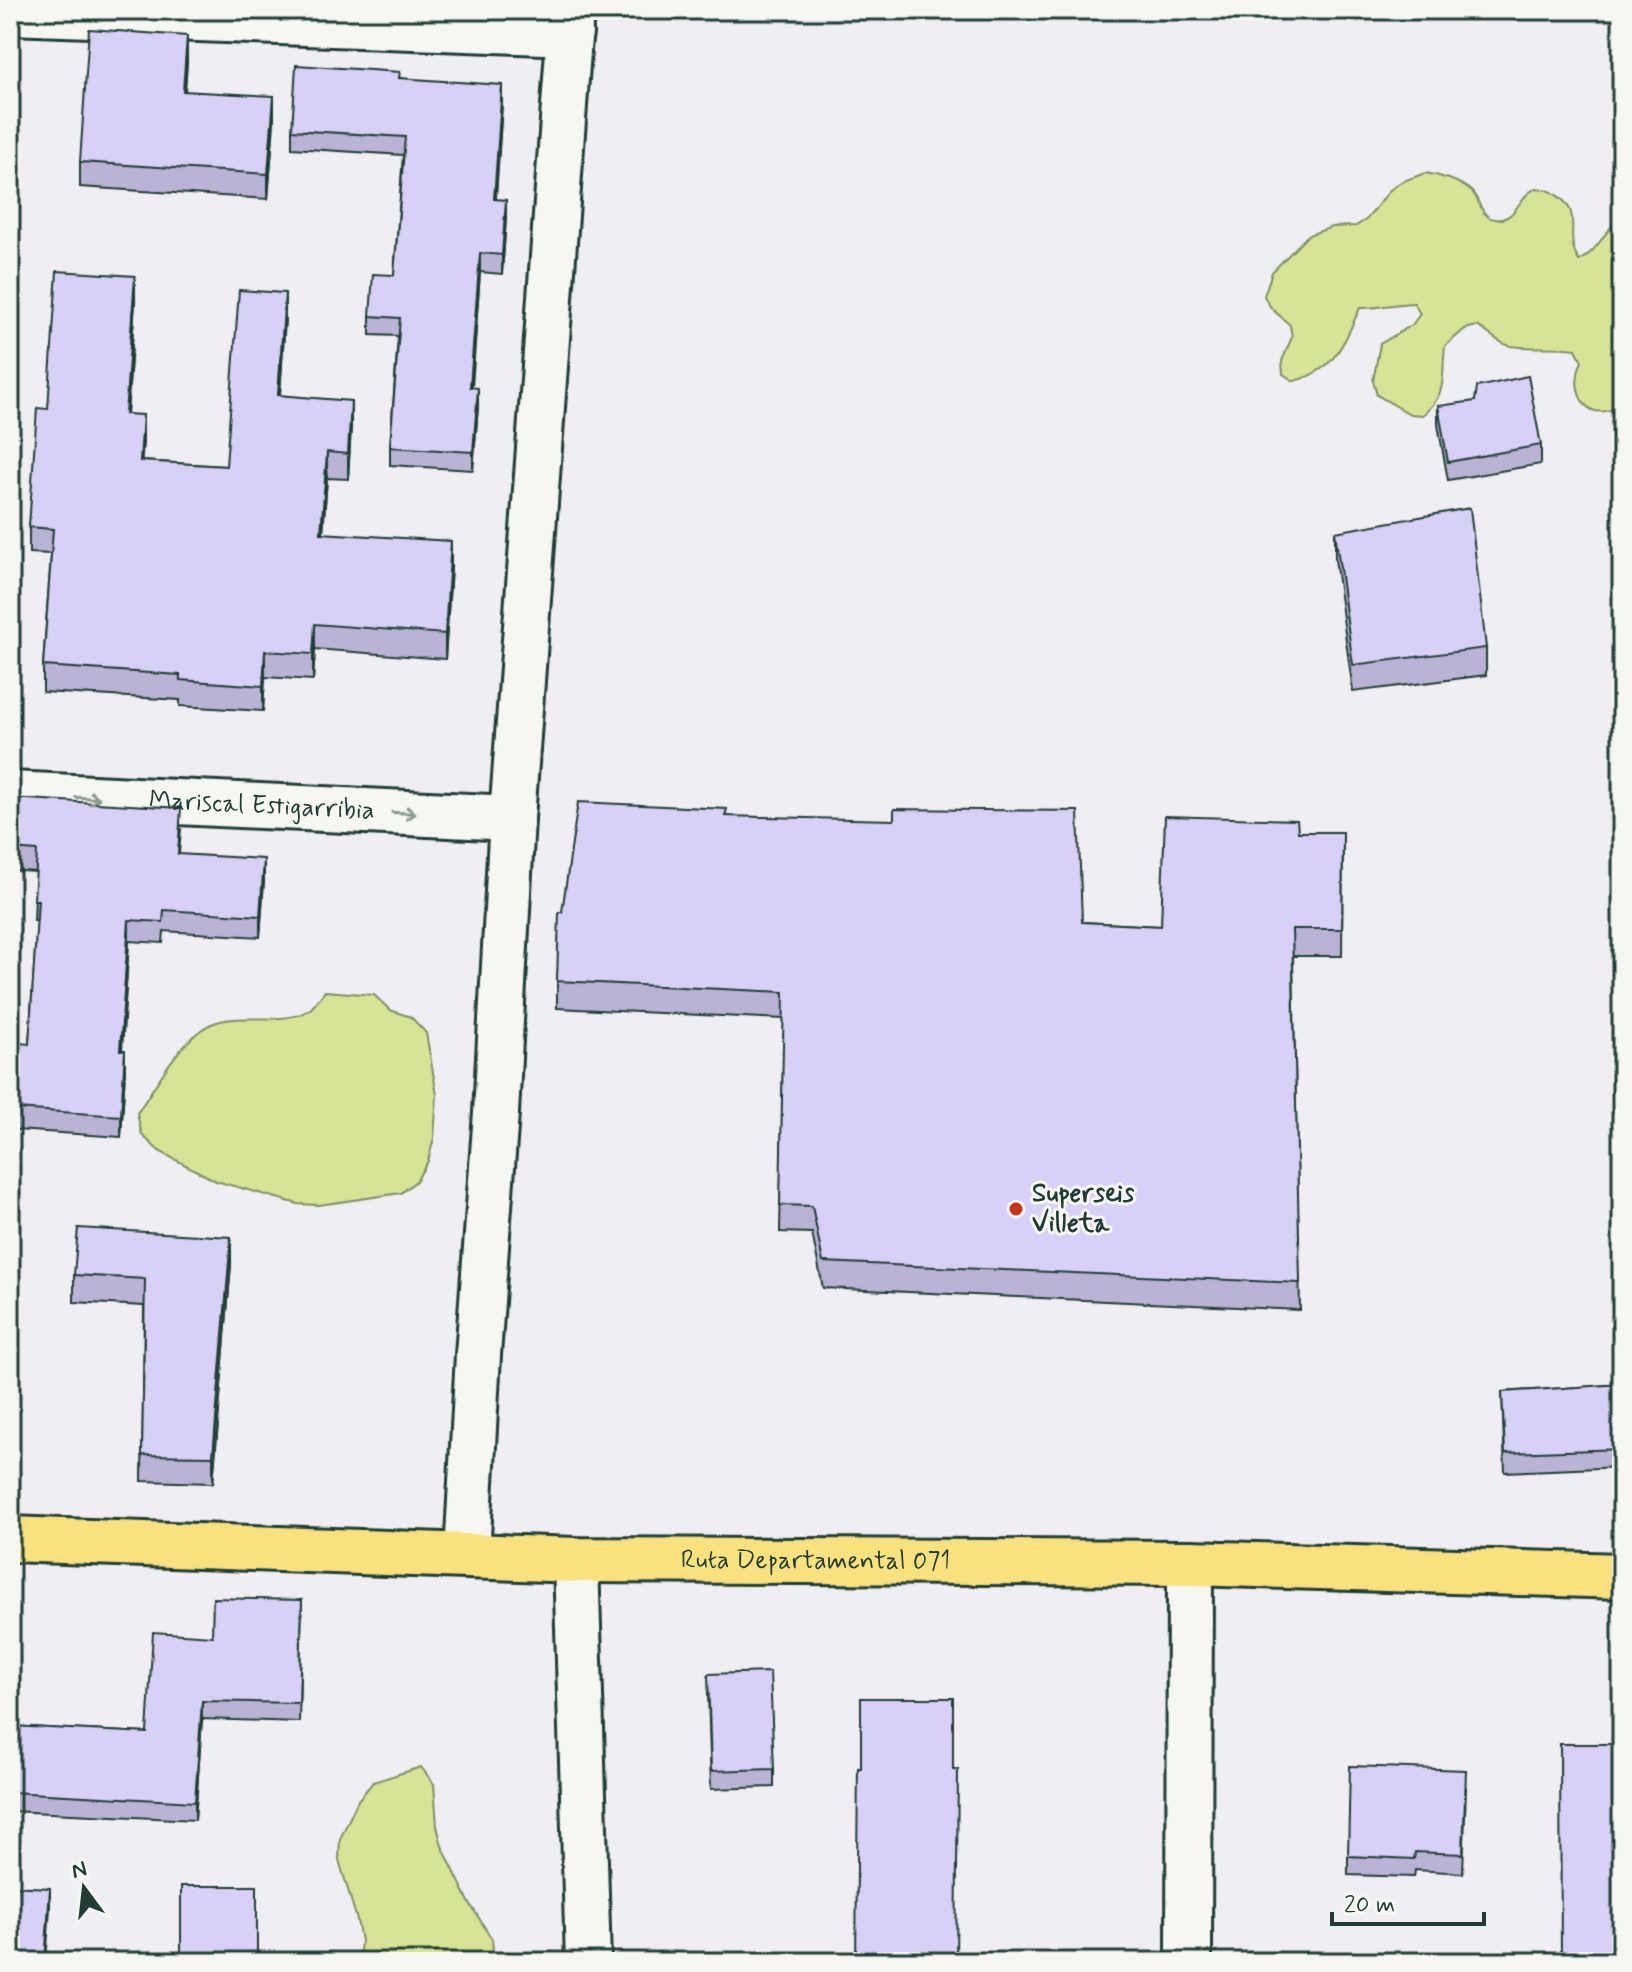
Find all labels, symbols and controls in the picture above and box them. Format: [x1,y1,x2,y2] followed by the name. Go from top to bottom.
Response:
[148,784,375,828] street label: Mariscal Estigarribia
[74,791,101,806] one-way arrow
[390,806,417,821] one-way arrow
[1032,1177,1135,1241] place label: Superseis Villeta
[1007,1200,1025,1218] marker: Superseis Villeta
[681,1544,951,1579] street label: Ruta Departamental 071
[44,1848,124,1928] north arrow
[69,1855,90,1886] text: N
[1332,1876,1484,1926] scale bar
[1344,1890,1395,1921] text: 20 m

